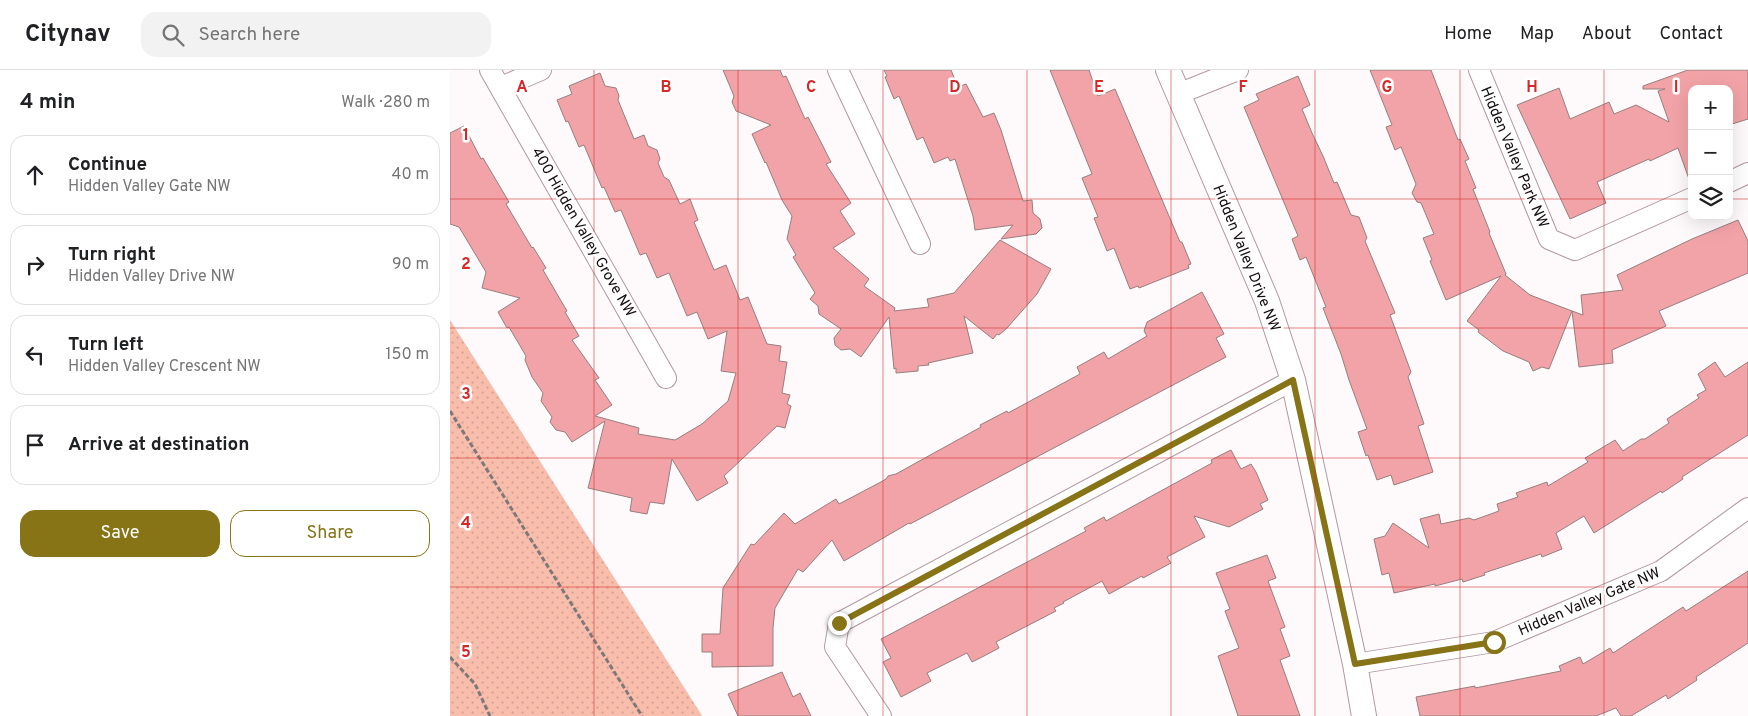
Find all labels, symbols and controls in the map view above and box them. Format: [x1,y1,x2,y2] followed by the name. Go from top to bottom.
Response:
[141,12,491,57] search box
[25,20,111,50] text: Citynav
[159,21,187,49] icon: search
[199,23,300,47] text: Search here
[1444,23,1492,46] text: Home
[1520,23,1554,46] text: Map
[1582,23,1631,46] text: About
[1659,23,1723,46] text: Contact
[516,78,528,98] text: A
[660,78,672,98] text: B
[806,78,816,98] text: C
[949,78,961,98] text: D
[1094,78,1104,98] text: E
[1238,78,1248,98] text: F
[1382,78,1392,98] text: G
[1674,78,1678,98] text: I
[1477,83,1553,231] street label: Hidden Valley Park NW
[1688,85,1733,220] map controls
[1688,85,1733,130] button: +
[20,89,76,116] text: 4 min
[341,93,430,113] text: Walk · 280 m
[463,126,469,146] text: 1
[1688,130,1733,175] button: −
[526,145,639,321] street label: 400 Hidden Valley Grove NW
[68,153,147,177] text: Continue
[21,161,49,189] icon: ahead
[391,165,429,185] text: 40 m
[1688,175,1733,220] button: layers
[68,177,231,197] text: Hidden Valley Gate NW
[1207,182,1284,335] street label: Hidden Valley Drive NW
[68,243,156,267] text: Turn right
[21,251,49,279] icon: right
[392,255,429,275] text: 90 m
[461,255,471,275] text: 2
[68,267,235,287] text: Hidden Valley Drive NW
[68,333,144,357] text: Turn left
[21,341,49,369] icon: left
[386,345,429,365] text: 150 m
[68,357,261,377] text: Hidden Valley Crescent NW
[461,385,471,405] text: 3
[21,431,49,459] icon: arrive
[68,433,249,457] text: Arrive at destination
[20,510,220,557] button: Save
[230,510,430,557] button: Share
[461,514,471,534] text: 4
[1516,564,1664,641] street label: Hidden Valley Gate NW
[828,612,851,635] route end
[1483,631,1506,654] route start
[461,643,471,663] text: 5

